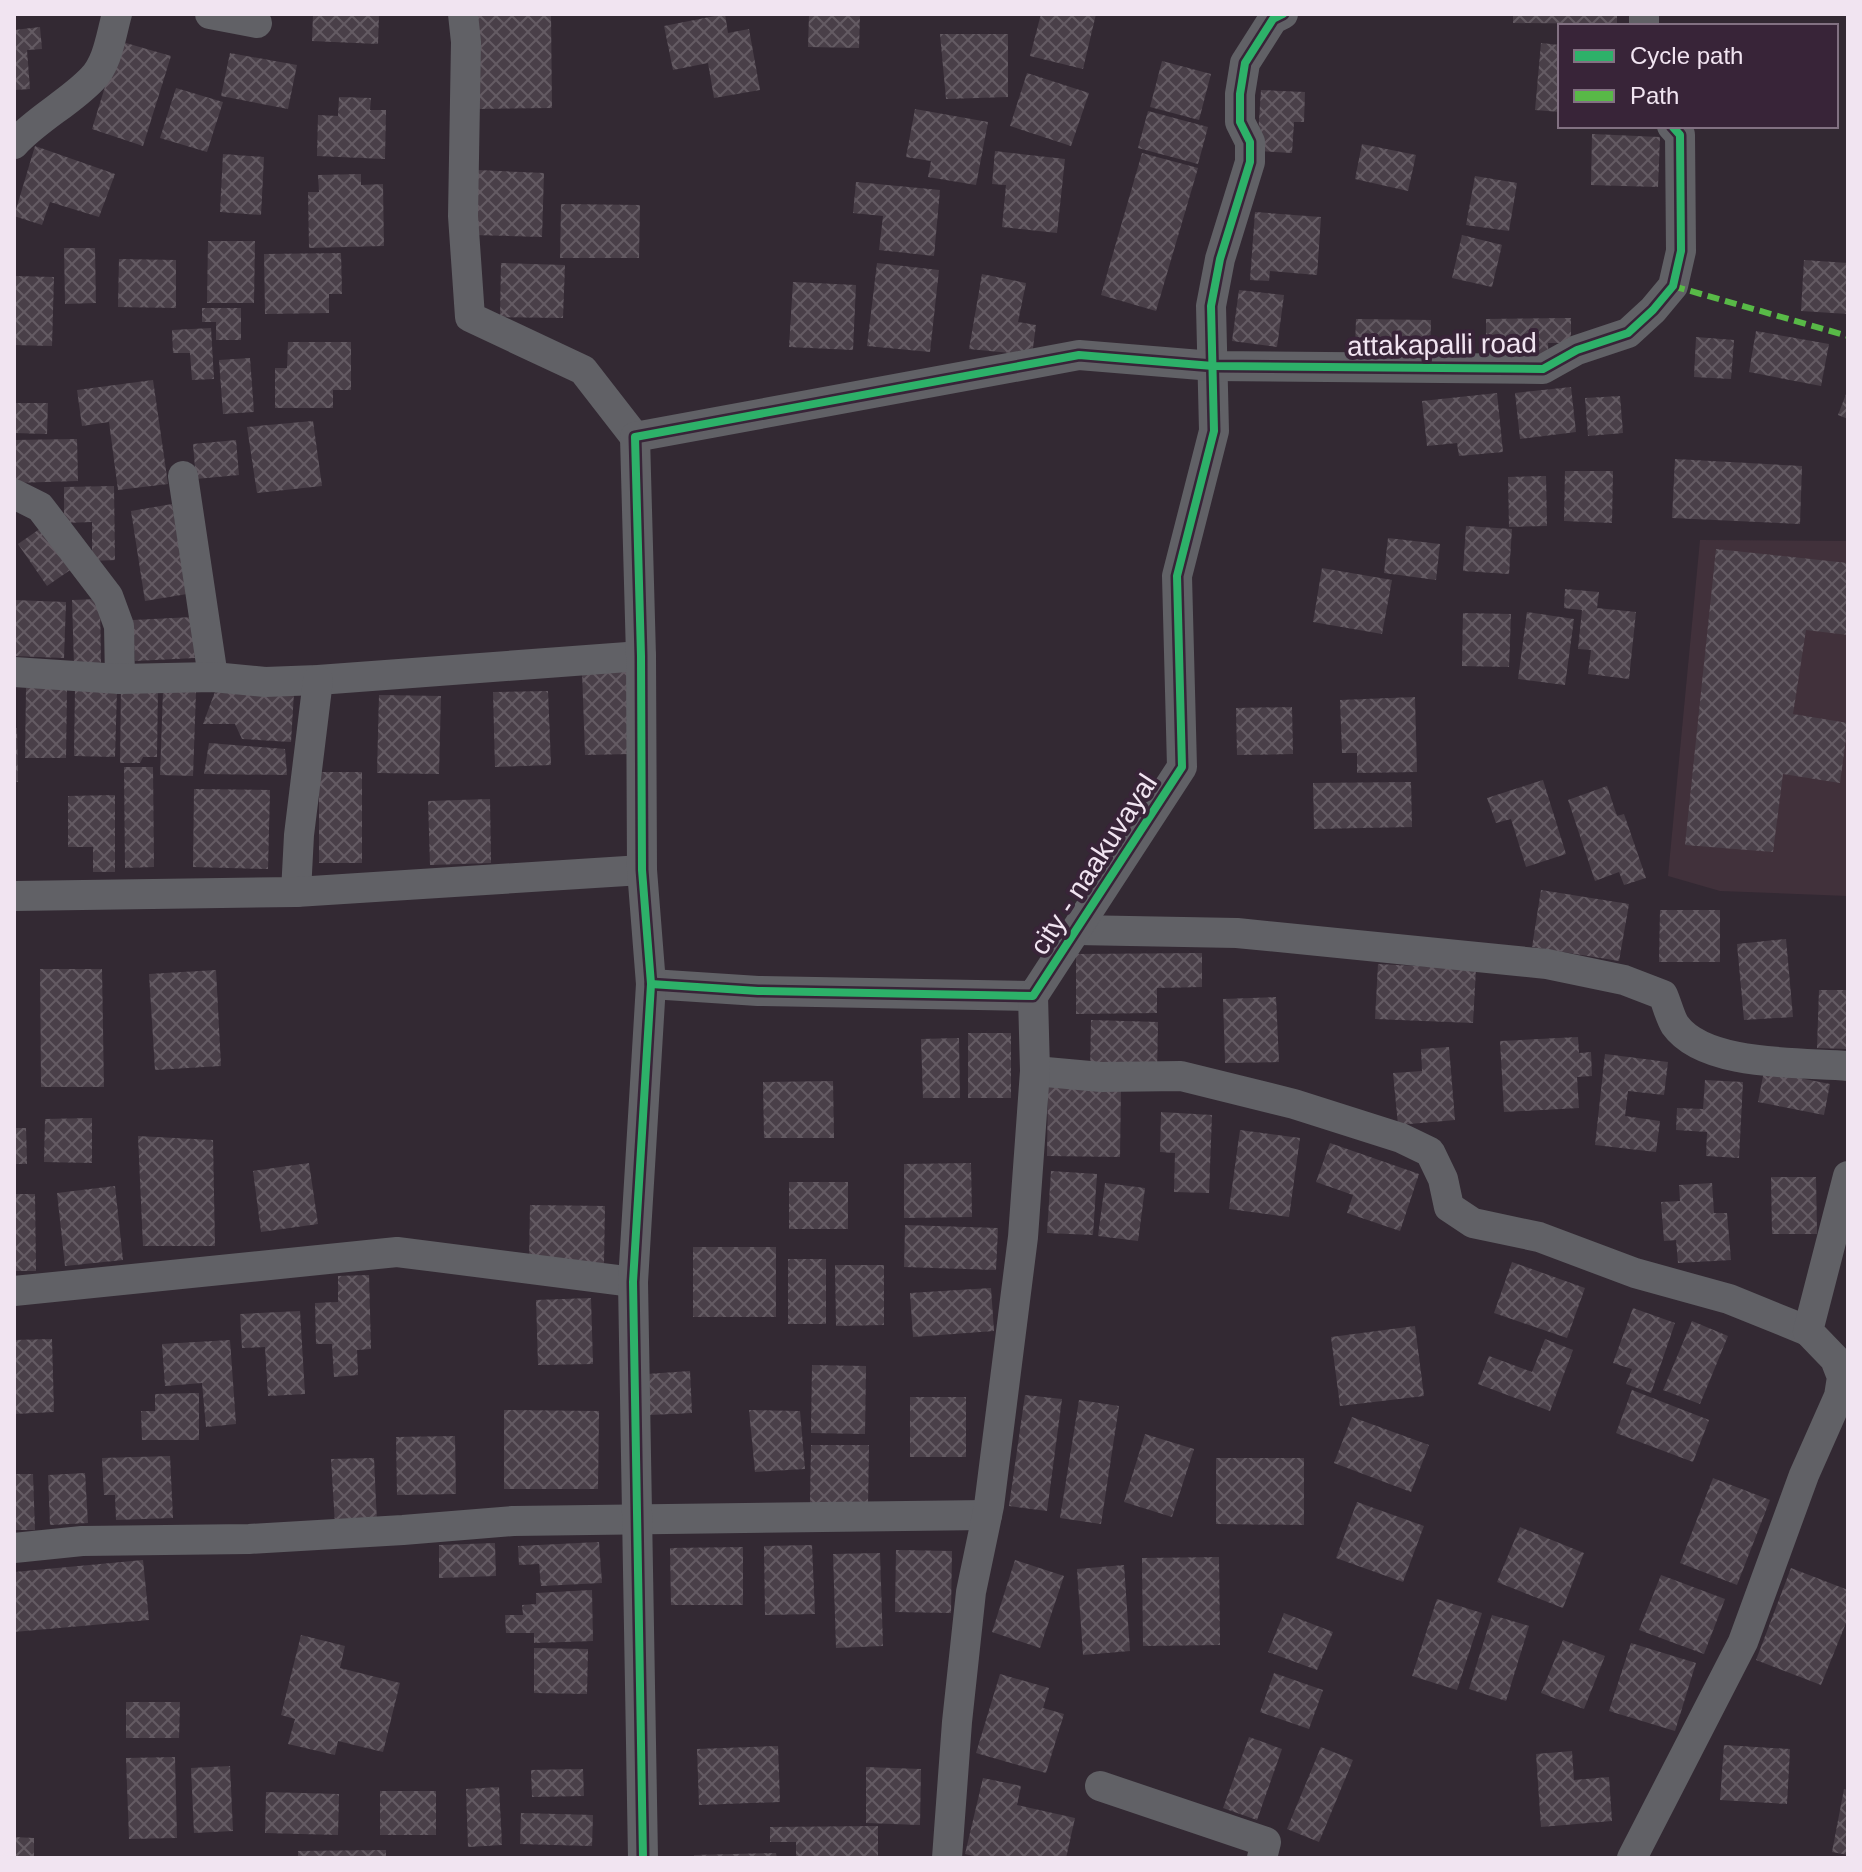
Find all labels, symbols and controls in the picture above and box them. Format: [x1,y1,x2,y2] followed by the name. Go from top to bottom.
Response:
[1558,24,1838,128] legend
[1630,42,1743,69] text: Cycle path
[1630,82,1679,109] text: Path
[1347,327,1537,362] street label: attakapalli road
[1024,768,1163,960] street label: city - naakuvayal

